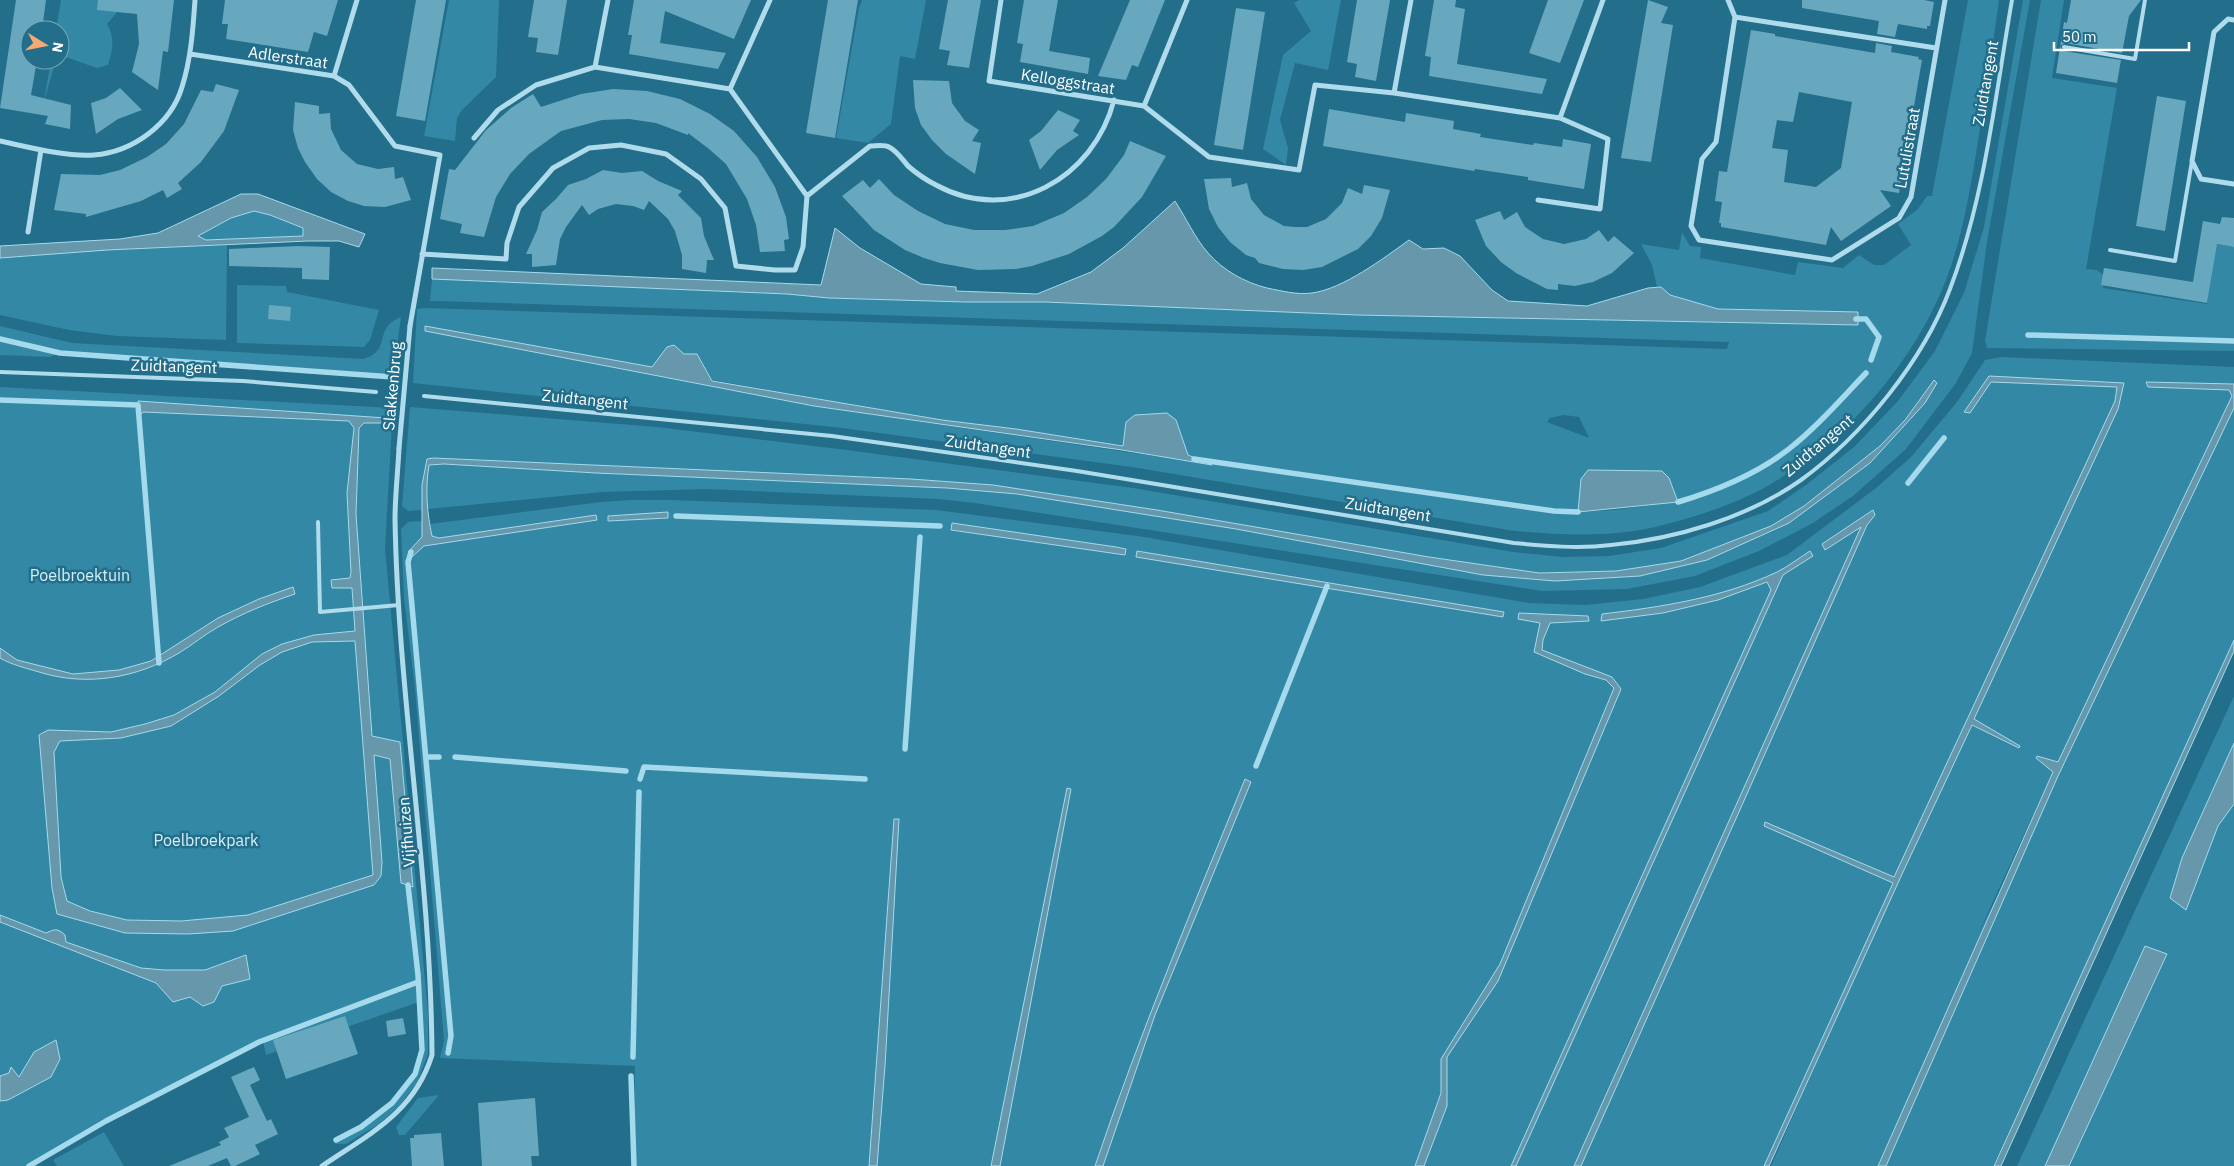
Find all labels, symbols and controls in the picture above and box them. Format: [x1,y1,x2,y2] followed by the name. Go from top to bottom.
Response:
[20,20,70,70] north arrow
[2054,20,2189,52] scale bar
[2062,27,2097,46] text: 50 m
[1968,39,2002,127] street label: Zuidtangent
[48,41,68,54] text: N
[247,42,329,72] street label: Adlerstraat
[1020,64,1116,98] street label: Kelloggstraat
[1890,106,1924,190] street label: Lutulistraat
[378,340,406,431] street label: Slakkenbrug
[130,354,218,378] street label: Zuidtangent
[541,385,629,413] street label: Zuidtangent
[1778,409,1858,481] street label: Zuidtangent
[944,430,1032,462] street label: Zuidtangent
[1344,492,1432,526] street label: Zuidtangent
[30,565,130,585] park label: Poelbroektuin
[393,796,419,868] street label: Vijfhuizen
[154,830,259,850] park label: Poelbroekpark

